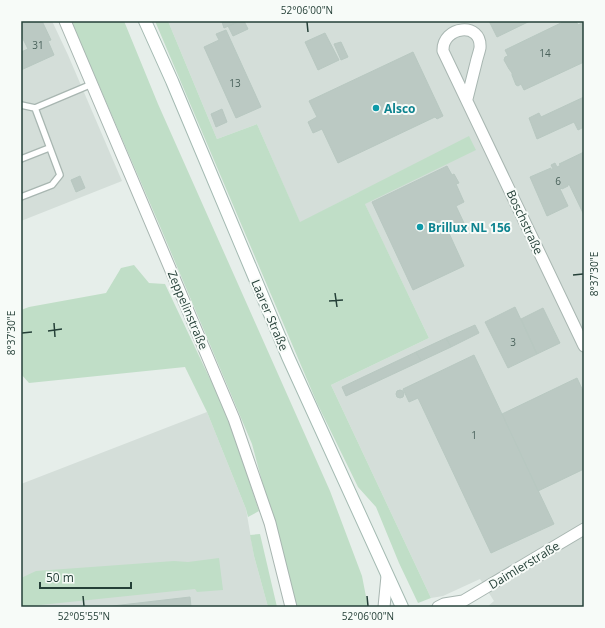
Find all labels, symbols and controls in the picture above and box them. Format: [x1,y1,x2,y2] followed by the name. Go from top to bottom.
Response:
[281,3,333,17] text: 52°06'00"N
[32,38,44,52] house number: 31
[539,46,551,60] house number: 14
[229,76,241,90] house number: 13
[384,100,416,117] place label: Alsco
[371,103,381,113] marker: Alsco
[555,174,561,188] house number: 6
[503,187,548,257] street label: Boschstraße
[428,219,511,236] place label: Brillux NL 156
[415,222,425,232] marker: Brillux NL 156
[587,252,601,296] text: 8°37'30"E
[164,268,212,352] street label: Zeppelinstraße
[247,277,293,353] street label: Laarer Straße
[4,311,18,355] text: 8°37'30"E
[510,335,516,349] house number: 3
[471,428,477,442] house number: 1
[485,537,563,593] street label: Daimlerstraße
[40,564,131,590] scale bar
[46,569,74,586] text: 50 m
[58,609,110,623] text: 52°05'55"N
[342,609,394,623] text: 52°06'00"N

